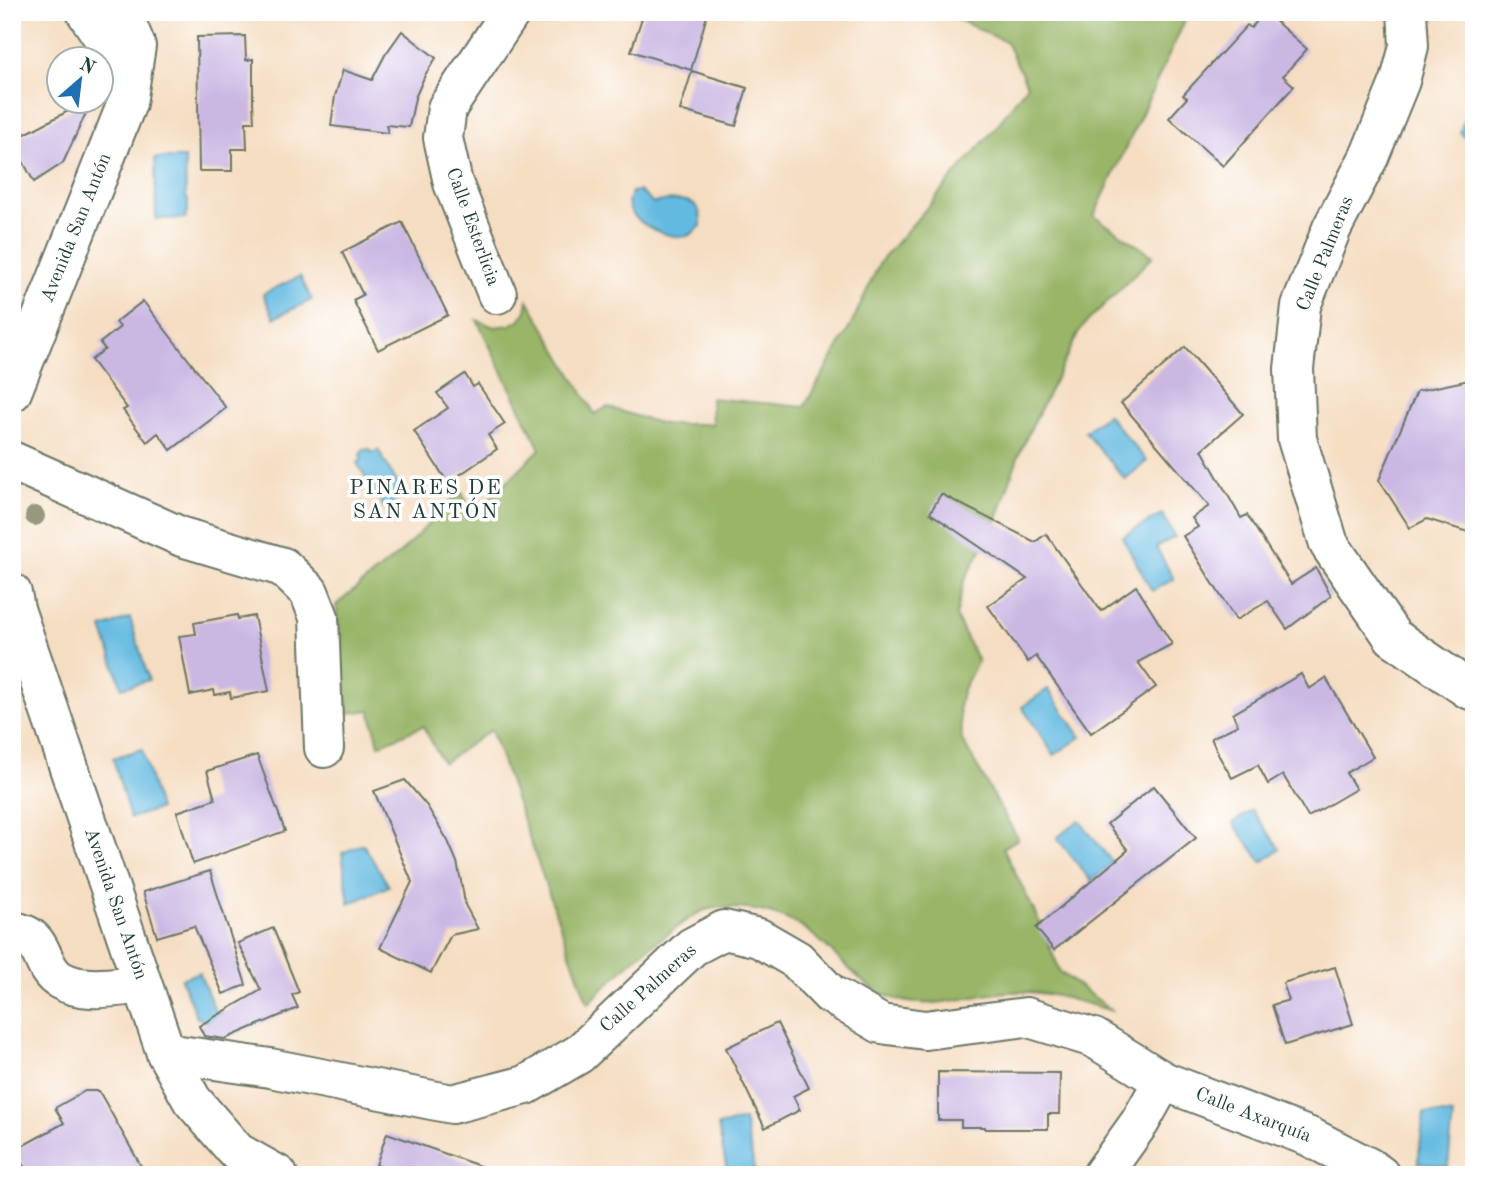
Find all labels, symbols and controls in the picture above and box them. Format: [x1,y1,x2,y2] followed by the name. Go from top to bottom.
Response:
[46,46,116,116] north arrow
[76,55,98,79] text: N
[38,151,116,305] street label: Avenida San Antón
[442,165,502,289] street label: Calle Esterlicia
[1294,194,1358,314] street label: Calle Palmeras
[349,478,503,523] district label: PINARES DE SAN ANTÓN
[80,826,150,982] street label: Avenida San Antón
[597,941,701,1037] street label: Calle Palmeras
[1193,1085,1314,1147] street label: Calle Axarquía

